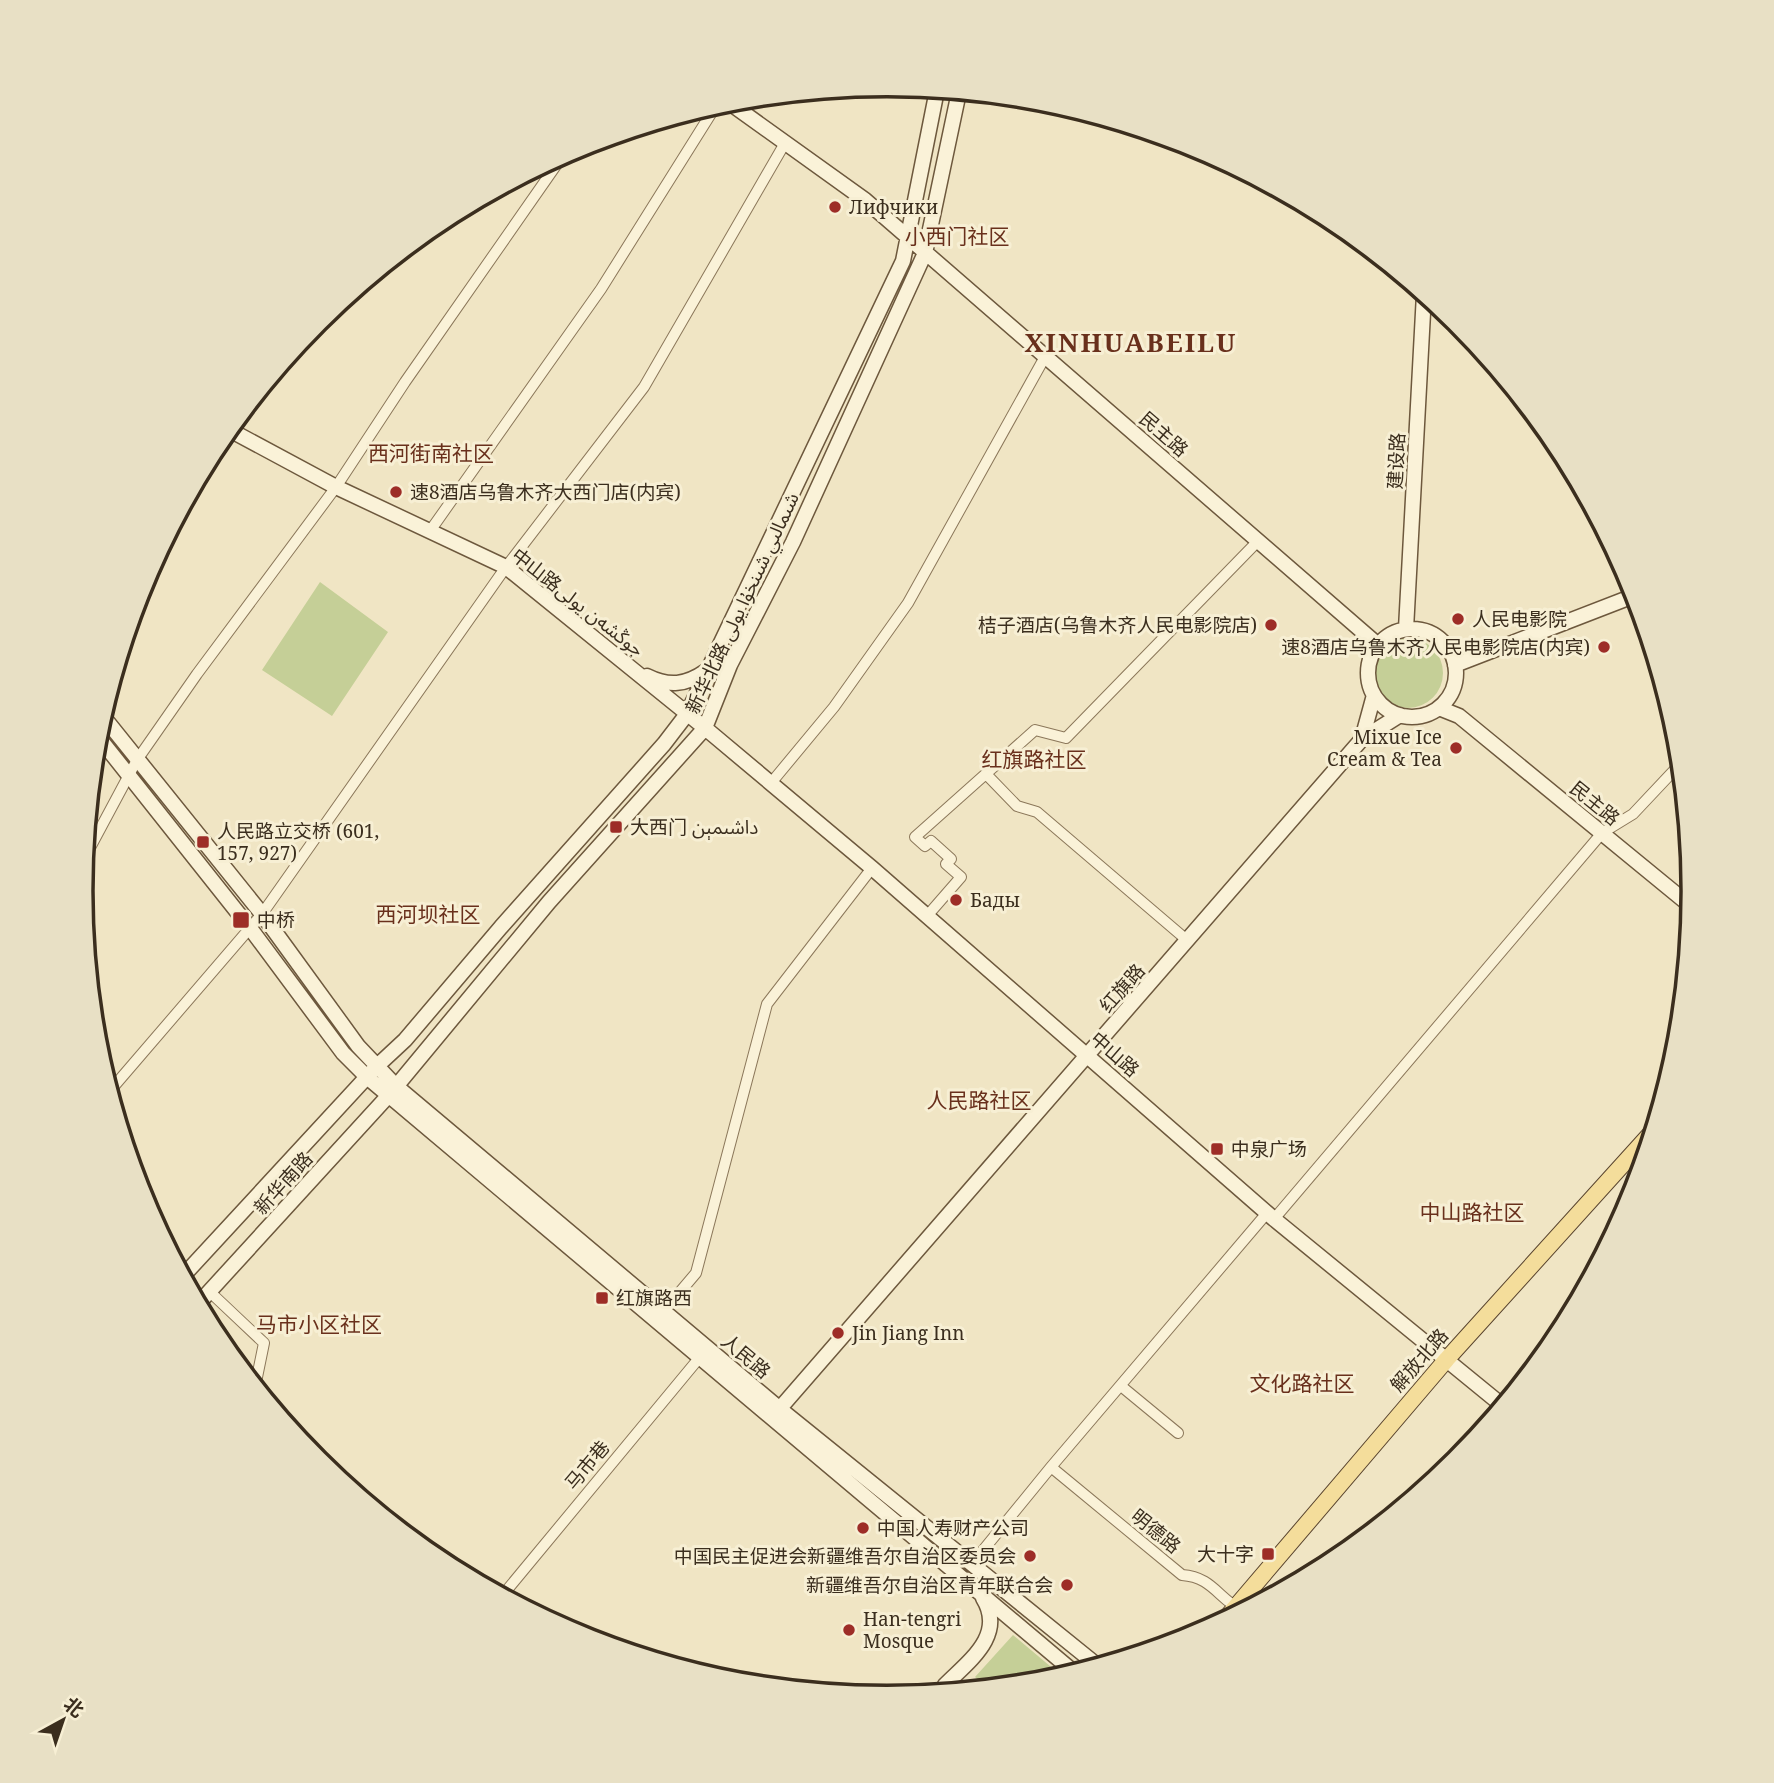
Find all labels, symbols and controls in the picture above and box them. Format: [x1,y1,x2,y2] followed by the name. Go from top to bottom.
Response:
[849,194,939,220] place label: Лифчики
[827,199,843,215] marker: Лифчики
[905,222,1010,250] district label: 小西门社区
[1024,324,1238,360] district label: XINHUABEILU
[1134,405,1194,463] street label: 民主路
[1382,432,1410,490] street label: 建设路
[368,439,494,467] district label: 西河街南社区
[410,479,681,505] place label: 速8酒店乌鲁木齐大西门店(内宾)
[388,484,404,500] marker: 速8酒店乌鲁木齐大西门店(内宾)
[679,488,807,719] street label: 新华北路 شىمالىي شىنخۇا يولى
[506,542,650,662] street label: 中山路جوڭشەن يولى
[1472,606,1567,632] place label: 人民电影院
[1450,611,1466,627] marker: 人民电影院
[978,612,1257,638] place label: 桔子酒店(乌鲁木齐人民电影院店)
[1263,617,1279,633] marker: 桔子酒店(乌鲁木齐人民电影院店)
[1281,634,1590,660] place label: 速8酒店乌鲁木齐人民电影院店(内宾)
[1596,639,1612,655] marker: 速8酒店乌鲁木齐人民电影院店(内宾)
[1327,724,1442,772] place label: Mixue Ice Cream & Tea
[1448,740,1464,756] marker: Mixue Ice Cream & Tea
[982,745,1087,773] district label: 红旗路社区
[1565,775,1625,831] street label: 民主路
[630,814,758,840] place label: 大西门 داشىمېن
[217,818,379,866] place label: 人民路立交桥 (601, 157, 927)
[608,819,624,835] marker: 大西门 داشىمېن
[195,834,211,850] marker: 人民路立交桥 (601, 157, 927)
[970,887,1020,913] place label: Бады
[948,892,964,908] marker: Бады
[376,900,481,928] district label: 西河坝社区
[257,907,295,933] place label: 中桥
[231,910,251,930] marker: 中桥
[1093,958,1151,1018] street label: 红旗路
[1085,1025,1145,1083] street label: 中山路
[927,1086,1032,1114] district label: 人民路社区
[1231,1136,1307,1162] place label: 中泉广场
[1209,1141,1225,1157] marker: 中泉广场
[248,1146,318,1220] street label: 新华南路
[1420,1198,1525,1226] district label: 中山路社区
[616,1285,692,1311] place label: 红旗路西
[594,1290,610,1306] marker: 红旗路西
[256,1310,382,1338] district label: 马市小区社区
[851,1320,965,1346] place label: Jin Jiang Inn
[1384,1323,1454,1397] street label: 解放北路
[830,1325,846,1341] marker: Jin Jiang Inn
[716,1328,776,1384] street label: 人民路
[1250,1369,1355,1397] district label: 文化路社区
[559,1435,615,1495] street label: 马市巷
[1126,1503,1186,1559] street label: 明德路
[877,1515,1029,1541] place label: 中国人寿财产公司
[855,1520,871,1536] marker: 中国人寿财产公司
[1197,1541,1254,1567] place label: 大十字
[674,1543,1016,1569] place label: 中国民主促进会新疆维吾尔自治区委员会
[1260,1546,1276,1562] marker: 大十字
[1022,1548,1038,1564] marker: 中国民主促进会新疆维吾尔自治区委员会
[806,1572,1053,1598] place label: 新疆维吾尔自治区青年联合会
[1059,1577,1075,1593] marker: 新疆维吾尔自治区青年联合会
[863,1606,961,1654] place label: Han-tengri Mosque
[841,1622,857,1638] marker: Han-tengri Mosque
[28,1685,98,1755] north arrow
[58,1691,90,1723] text: 北

